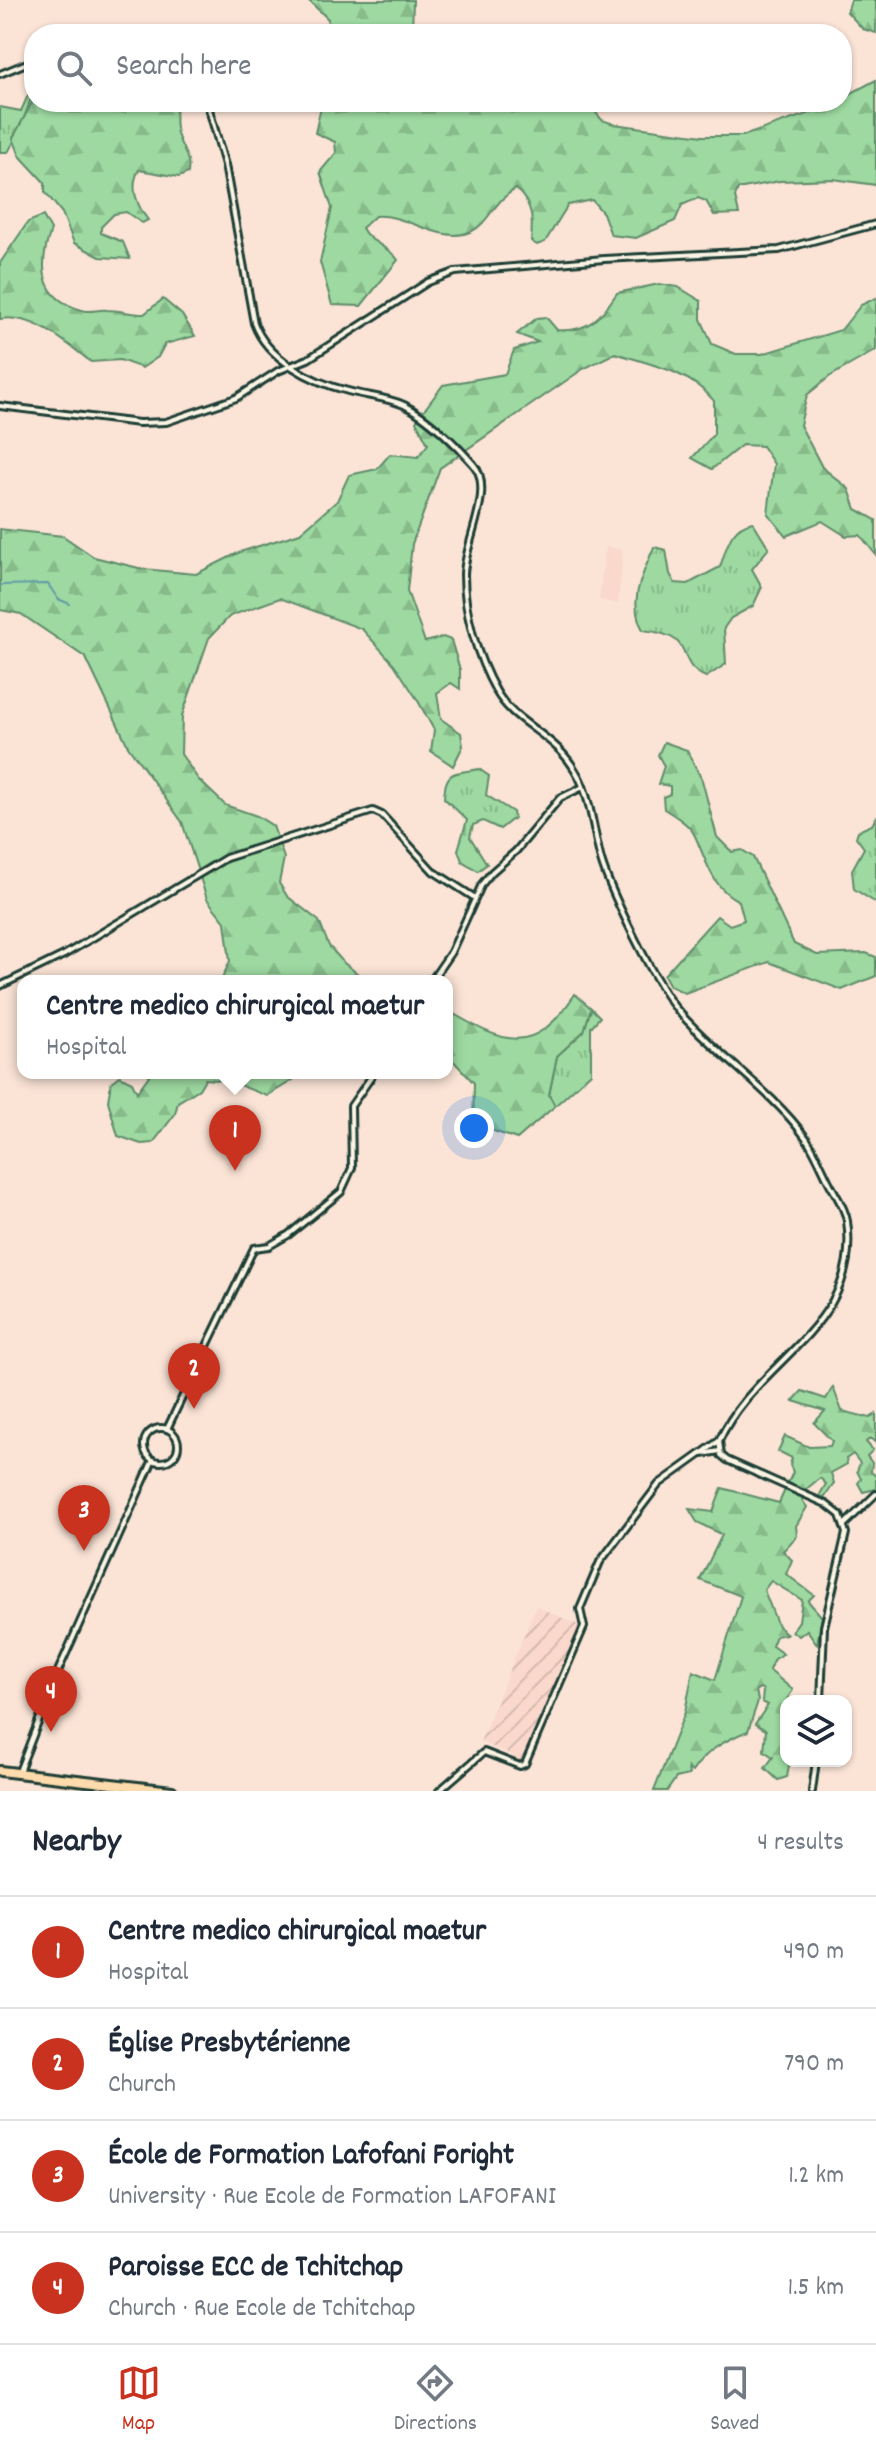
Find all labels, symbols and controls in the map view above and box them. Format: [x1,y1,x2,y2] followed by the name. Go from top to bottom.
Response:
[24,24,852,112] search box
[52,46,96,90] icon: search
[116,47,252,90] text: Search here
[17,975,453,1079] popup
[46,987,424,1030] text: Centre medico chirurgical maetur
[46,1030,127,1067] text: Hospital
[209,1105,261,1171] pin: 1
[454,1108,494,1148] your location
[168,1343,220,1409] pin: 2
[58,1485,110,1551] pin: 3
[25,1666,77,1732] pin: 4
[780,1695,852,1767] map controls
[780,1695,852,1767] button: layers
[32,1819,121,1868] text: Nearby
[757,1825,844,1862] text: 4 results
[108,1912,486,1955] text: Centre medico chirurgical maetur
[55,1934,61,1971] text: 1
[783,1934,844,1971] text: 490 m
[108,1955,189,1992] text: Hospital
[108,2024,351,2067] text: Église Presbytérienne
[52,2046,64,2083] text: 2
[784,2046,844,2083] text: 790 m
[108,2067,176,2104] text: Church
[108,2136,514,2179] text: École de Formation Lafofani Foright
[52,2158,64,2195] text: 3
[788,2158,844,2195] text: 1.2 km
[108,2179,556,2216] text: University · Rue Ecole de Formation LAFOFANI
[108,2248,403,2291] text: Paroisse ECC de Tchitchap
[53,2270,63,2307] text: 4
[787,2270,844,2307] text: 1.5 km
[108,2291,416,2328] text: Church · Rue Ecole de Tchitchap
[117,2361,161,2440] tab: Map
[394,2361,477,2440] tab: Directions
[710,2361,759,2440] tab: Saved

